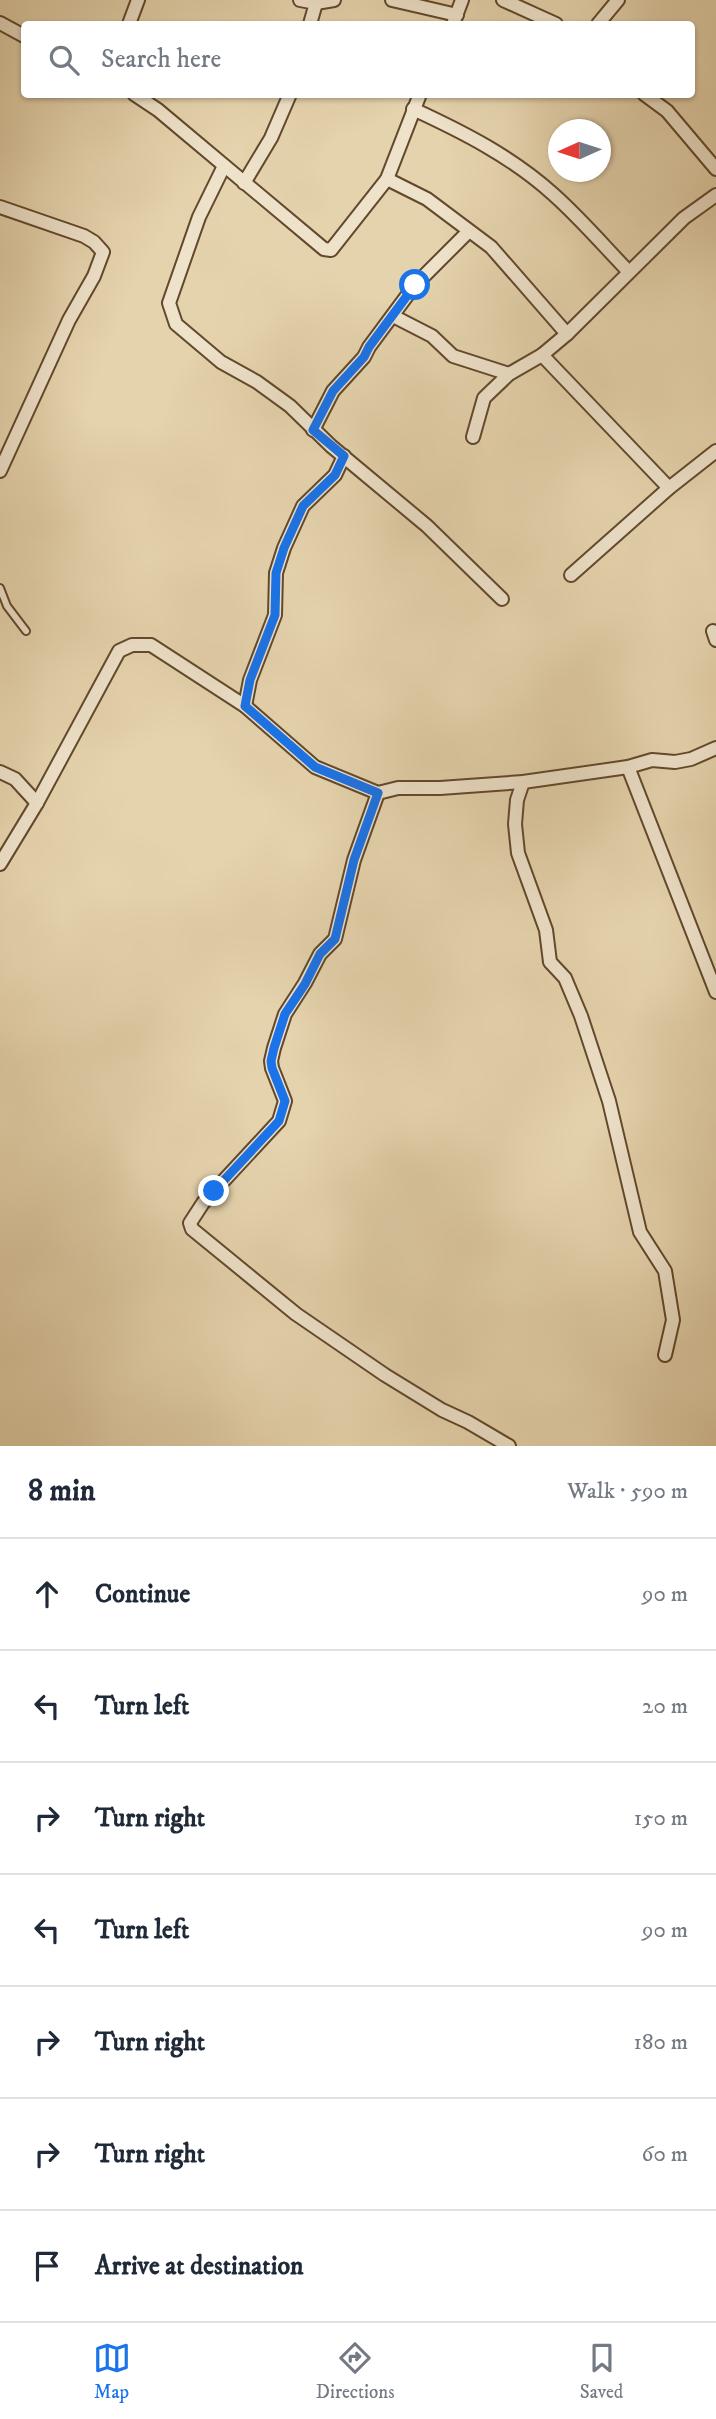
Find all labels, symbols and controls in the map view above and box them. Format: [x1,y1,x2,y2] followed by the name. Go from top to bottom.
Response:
[21,21,695,98] search box
[45,41,83,79] icon: search
[101,43,221,76] text: Search here
[548,119,611,182] north arrow
[399,269,430,300] route start
[198,1175,229,1206] route end
[28,1473,95,1510] text: 8 min
[567,1477,688,1506] text: Walk · 590 m
[28,1575,66,1613] icon: ahead
[95,1578,190,1611] text: Continue
[642,1580,688,1609] text: 90 m
[28,1687,66,1725] icon: left
[95,1690,189,1723] text: Turn left
[642,1692,688,1721] text: 20 m
[28,1799,66,1837] icon: right
[95,1802,205,1835] text: Turn right
[634,1804,688,1833] text: 150 m
[28,1911,66,1949] icon: left
[95,1914,189,1947] text: Turn left
[642,1916,688,1945] text: 90 m
[28,2023,66,2061] icon: right
[95,2026,205,2059] text: Turn right
[633,2028,688,2057] text: 180 m
[28,2135,66,2173] icon: right
[95,2138,205,2171] text: Turn right
[641,2140,688,2169] text: 60 m
[28,2247,66,2285] icon: arrive
[95,2250,304,2283] text: Arrive at destination
[93,2339,131,2404] tab: Map
[316,2339,395,2404] tab: Directions
[580,2339,623,2404] tab: Saved

